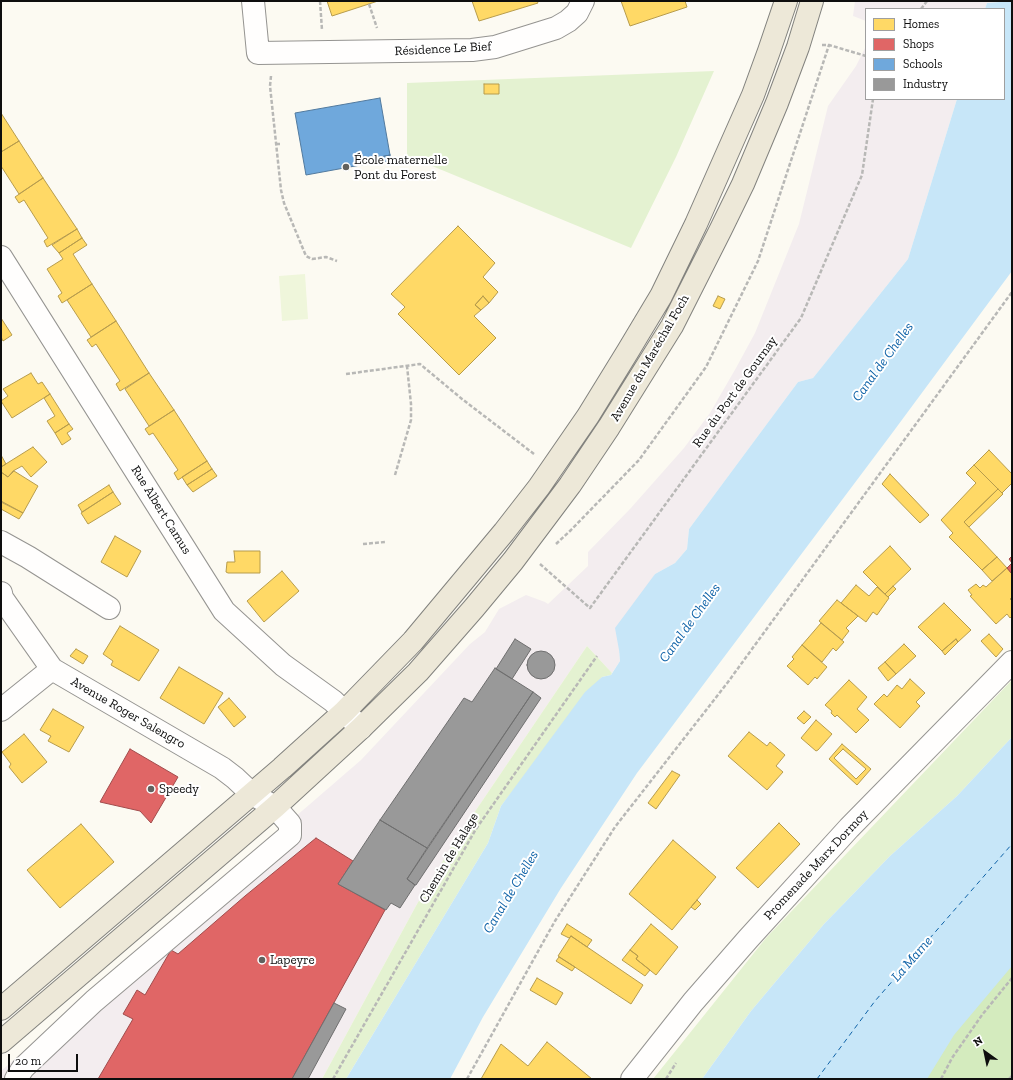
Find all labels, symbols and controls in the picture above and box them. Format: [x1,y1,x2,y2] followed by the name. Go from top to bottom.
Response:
[865,8,1005,100] legend
[903,17,939,31] text: Homes
[903,37,934,51] text: Shops
[394,39,492,59] street label: Résidence Le Bief
[903,57,942,71] text: Schools
[903,77,948,91] text: Industry
[354,152,447,183] place label: École maternelle Pont du Forest
[341,162,351,172] marker: École maternelle Pont du Forest
[607,292,693,424] street label: Avenue du Maréchal Foch
[849,319,917,405] water label: Canal de Chelles
[689,333,781,451] street label: Rue du Port de Gournay
[128,463,194,557] street label: Rue Albert Camus
[656,580,724,666] water label: Canal de Chelles
[68,674,188,752] street label: Avenue Roger Salengro
[159,781,199,797] place label: Speedy
[146,784,156,794] marker: Speedy
[761,807,871,923] street label: Promenade Marx Dormoy
[416,810,482,906] street label: Chemin de Halage
[480,848,542,936] water label: Canal de Chelles
[888,933,936,985] water label: La Marne
[270,952,315,968] place label: Lapeyre
[257,955,267,965] marker: Lapeyre
[965,1032,1005,1072] north arrow
[971,1034,985,1049] text: N
[10,1046,80,1072] scale bar
[15,1054,41,1068] text: 20 m

